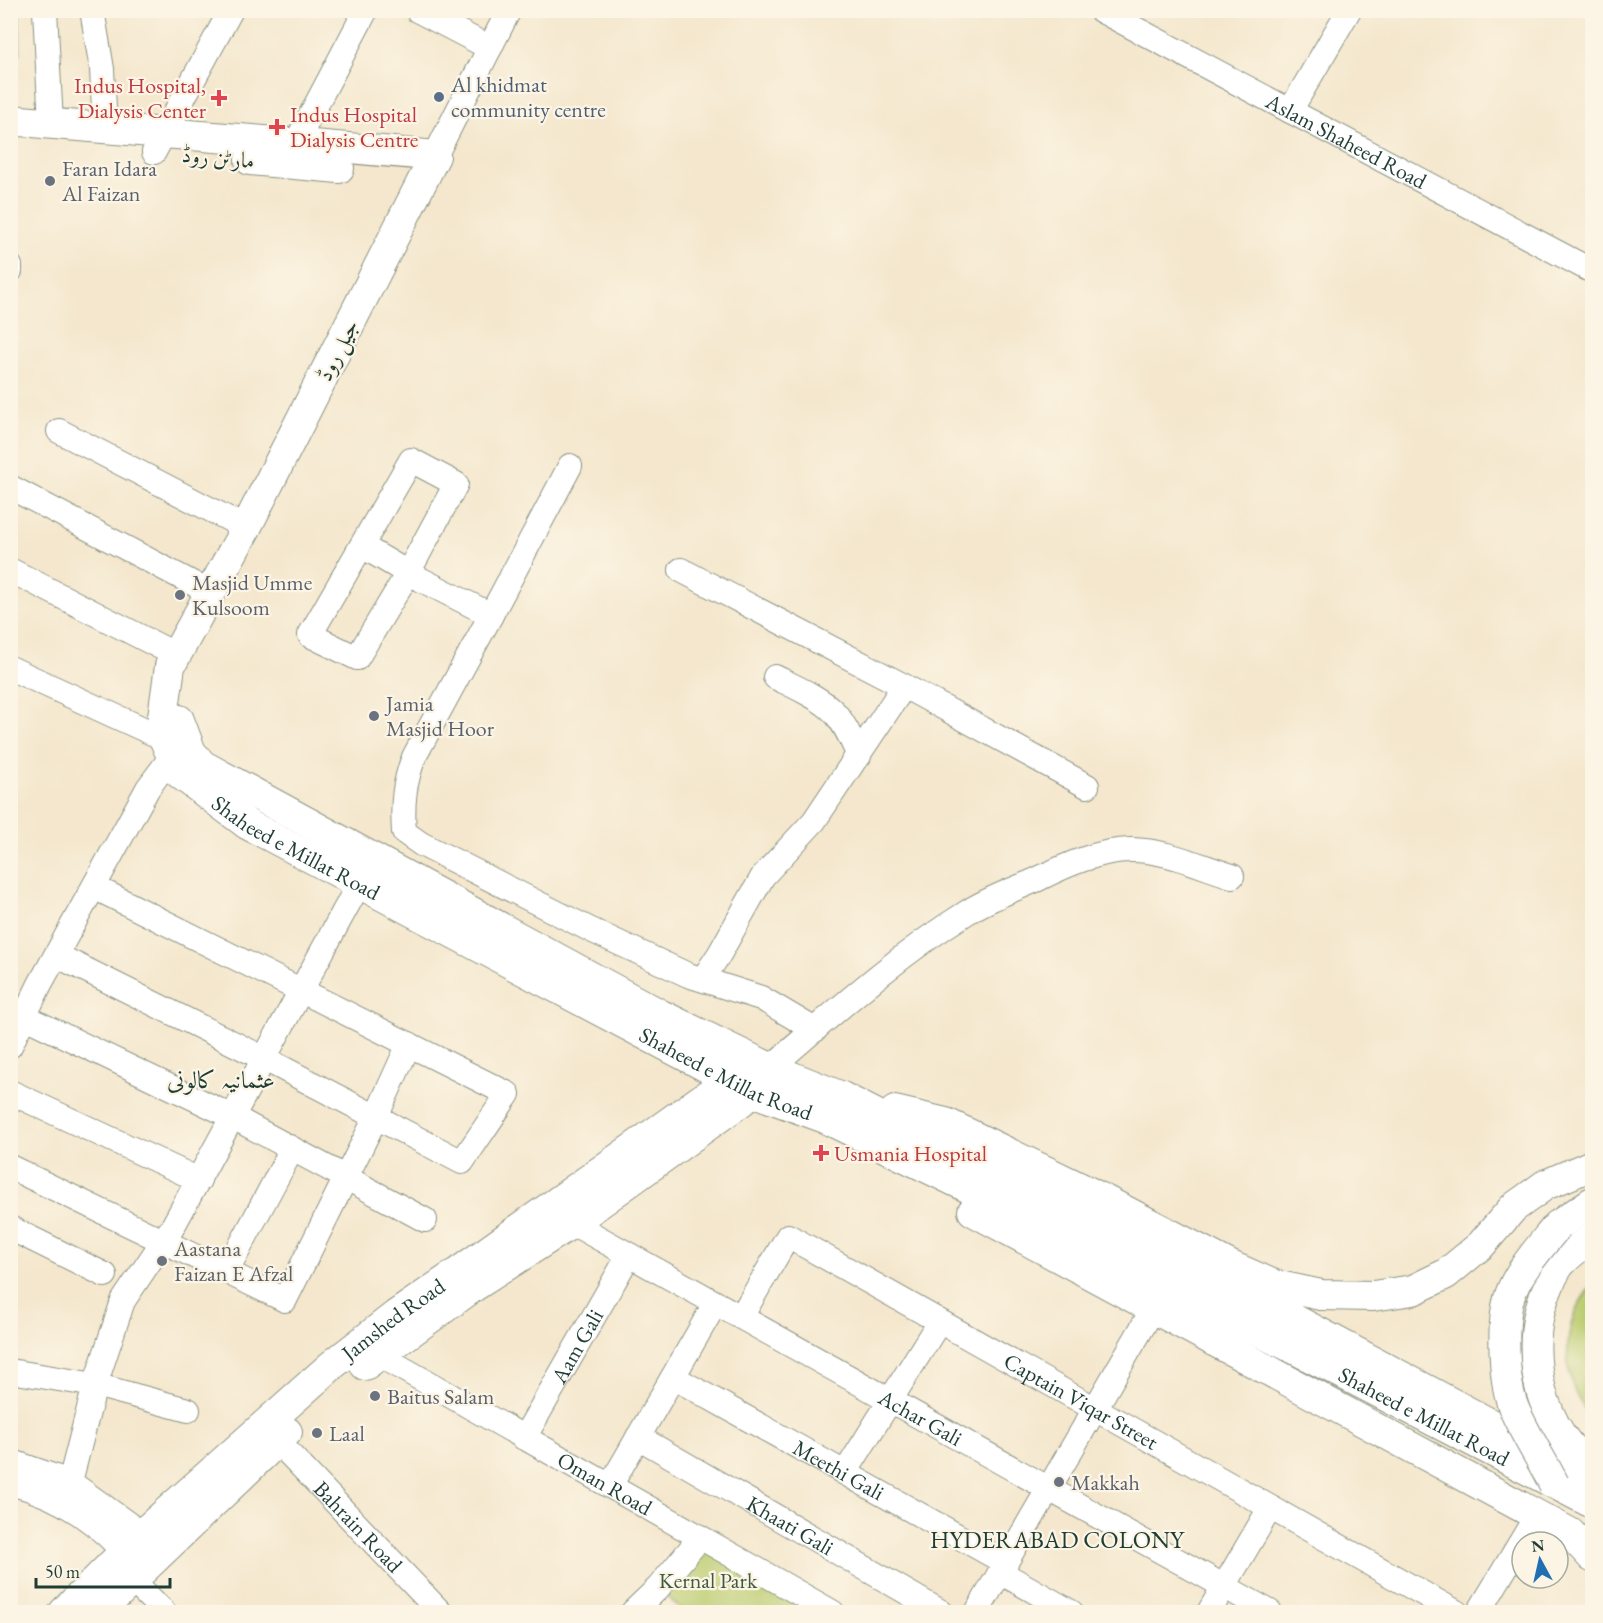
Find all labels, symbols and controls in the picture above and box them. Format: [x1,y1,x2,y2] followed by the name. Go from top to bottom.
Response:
[450,70,606,124] place label: Al khidmat community centre
[74,71,207,125] place label: Indus Hospital, Dialysis Center
[1260,86,1432,196] street label: Aslam Shaheed Road
[210,89,228,107] marker: Indus Hospital, Dialysis Center
[432,90,446,104] marker: Al khidmat community centre
[290,100,419,154] place label: Indus Hospital Dialysis Centre
[268,118,286,136] marker: Indus Hospital Dialysis Centre
[180,140,256,175] street label: مارٹن روڈ
[61,154,157,208] place label: Faran Idara Al Faizan
[43,174,57,188] marker: Faran Idara Al Faizan
[310,314,366,387] street label: جیل روڈ
[192,568,313,622] place label: Masjid Umme Kulsoom
[173,588,187,602] marker: Masjid Umme Kulsoom
[384,689,495,743] place label: Jamia Masjid Hoor
[367,709,381,723] marker: Jamia Masjid Hoor
[206,789,386,907] street label: Shaheed e Millat Road
[634,1020,817,1127] street label: Shaheed e Millat Road
[167,1064,275,1095] district label: عثمانیہ کالونی
[834,1139,987,1168] place label: Usmania Hospital
[812,1144,830,1162] marker: Usmania Hospital
[173,1234,293,1288] place label: Aastana Faizan E Afzal
[155,1254,169,1268] marker: Aastana Faizan E Afzal
[334,1271,451,1369] street label: Jamshed Road
[544,1304,610,1390] street label: Aam Gali
[998,1346,1163,1456] street label: Captain Viqar Street
[1333,1360,1515,1473] street label: Shaheed e Millat Road
[387,1382,494,1411] place label: Baitus Salam
[872,1382,967,1453] street label: Achar Gali
[368,1389,382,1403] marker: Baitus Salam
[329,1419,365,1448] place label: Laal
[310,1426,324,1440] marker: Laal
[788,1433,889,1507] street label: Meethi Gali
[552,1445,658,1523] street label: Oman Road
[1071,1468,1140,1497] place label: Makkah
[307,1475,409,1580] street label: Bahrain Road
[1052,1475,1066,1489] marker: Makkah
[741,1489,839,1562] street label: Khaati Gali
[930,1524,1185,1555] district label: HYDERABAD COLONY
[1510,1530,1570,1590] north arrow
[1530,1534,1546,1557] text: N
[36,1551,170,1589] scale bar
[45,1560,80,1583] text: 50 m
[659,1566,758,1595] park label: Kernal Park

